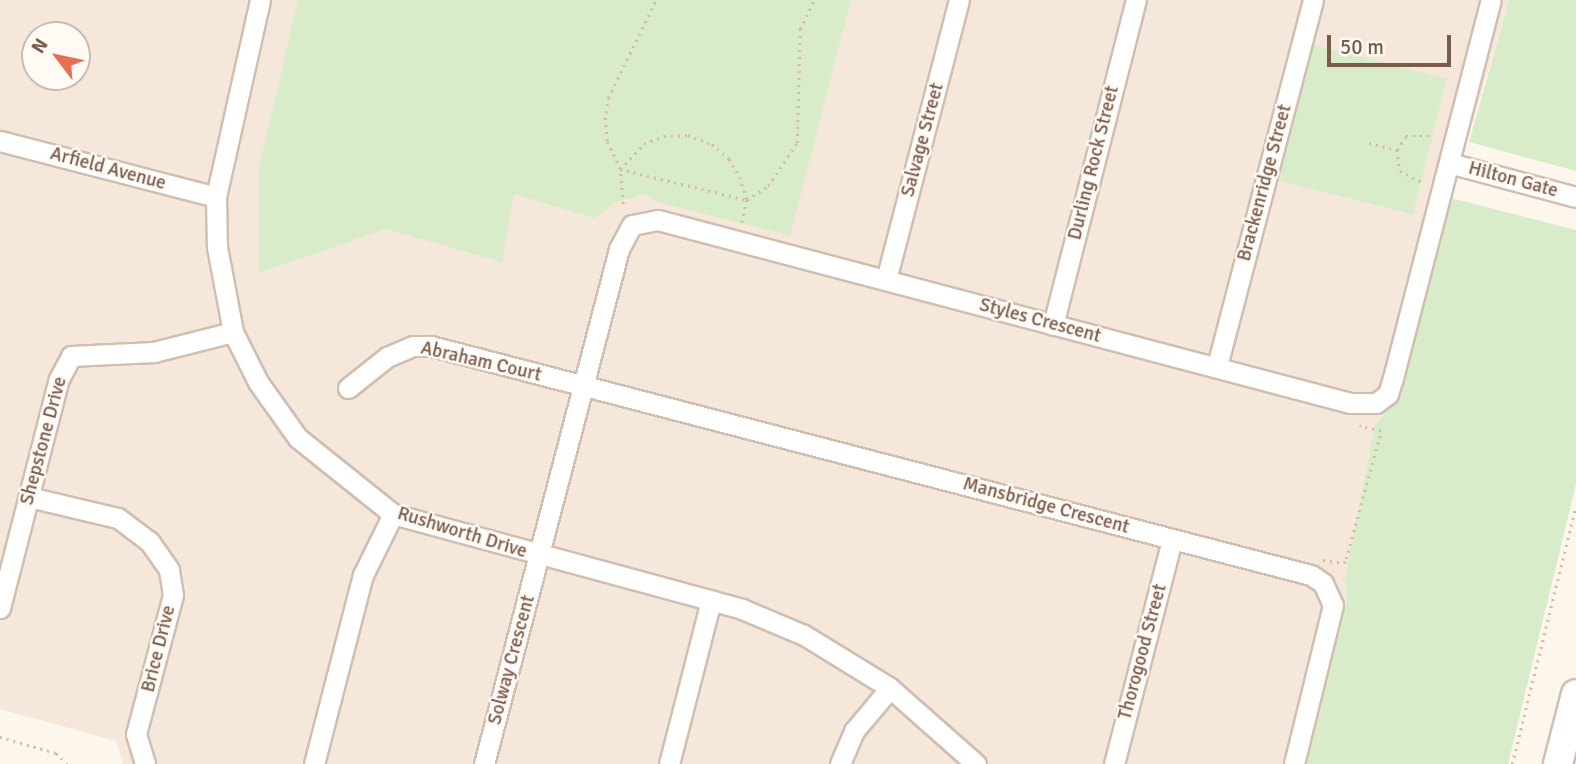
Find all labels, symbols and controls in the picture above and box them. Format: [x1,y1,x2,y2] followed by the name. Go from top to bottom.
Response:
[21,21,91,91] north arrow
[1331,21,1455,65] scale bar
[26,34,54,58] text: N
[1340,34,1384,60] text: 50 m
[897,81,949,199] street label: Salvage Street
[1064,84,1124,242] street label: Durling Rock Street
[1233,102,1297,264] street label: Brackenridge Street
[48,143,168,195] street label: Arfield Avenue
[1466,157,1560,203] street label: Hilton Gate
[977,294,1103,348] street label: Styles Crescent
[418,337,544,387] street label: Abraham Court
[16,374,72,508] street label: Shepstone Drive
[960,473,1132,539] street label: Mansbridge Crescent
[395,502,529,564] street label: Rushworth Drive
[1114,582,1172,722] street label: Thorogood Street
[484,593,540,727] street label: Solway Crescent
[137,603,181,695] street label: Brice Drive

